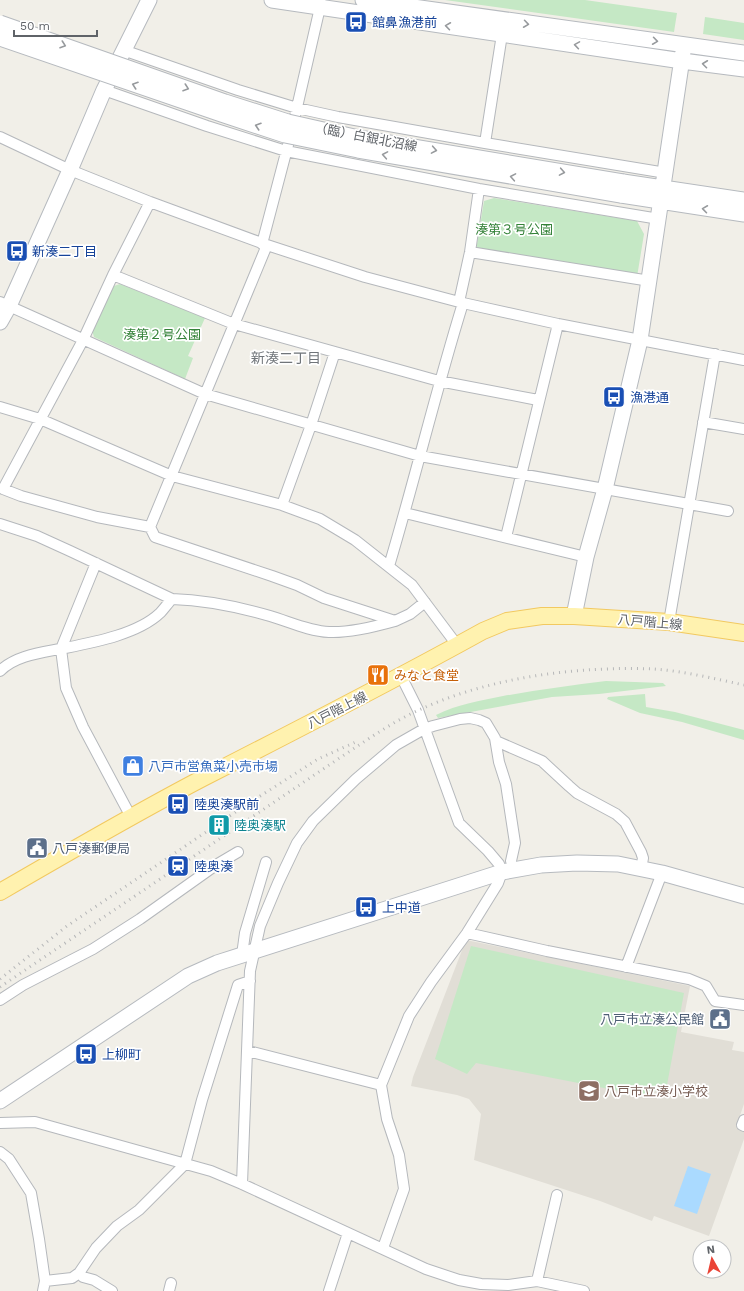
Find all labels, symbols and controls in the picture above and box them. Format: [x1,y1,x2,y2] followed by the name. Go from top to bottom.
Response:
[343,9,369,35] bus stop icon: 館鼻漁港前
[14,12,97,38] scale bar
[372,15,437,30] place label: 館鼻漁港前
[20,19,50,33] text: 50 m
[523,19,529,28] one-way arrow
[445,22,451,31] one-way arrow
[652,36,658,45] one-way arrow
[60,40,67,49] one-way arrow
[574,41,580,50] one-way arrow
[702,60,708,69] one-way arrow
[132,81,139,90] one-way arrow
[182,83,189,92] one-way arrow
[314,120,418,154] street label: （臨）白銀北沼線
[255,122,262,131] one-way arrow
[430,146,437,154] one-way arrow
[382,151,388,159] one-way arrow
[559,167,565,176] one-way arrow
[510,173,516,181] one-way arrow
[702,205,708,214] one-way arrow
[475,222,553,237] park label: 湊第３号公園
[4,238,30,264] bus stop icon: 新湊二丁目
[32,244,97,259] place label: 新湊二丁目
[123,327,201,342] park label: 湊第２号公園
[251,350,321,366] district label: 新湊二丁目
[601,384,627,410] bus stop icon: 漁港通
[630,390,669,405] place label: 漁港通
[617,612,683,632] street label: 八戸階上線
[365,662,391,688] restaurant icon: みなと食堂
[394,668,459,683] place label: みなと食堂
[305,689,369,731] street label: 八戸階上線
[120,753,146,779] shop icon: 八戸市営魚菜小売市場
[148,759,278,774] place label: 八戸市営魚菜小売市場
[165,791,191,817] bus stop icon: 陸奥湊駅前
[194,797,259,812] place label: 陸奥湊駅前
[206,812,232,838] building icon: 陸奥湊駅
[234,818,286,833] place label: 陸奥湊駅
[24,835,50,861] public building icon: 八戸湊郵便局
[52,841,130,856] place label: 八戸湊郵便局
[165,853,191,879] station icon: 陸奥湊
[194,859,233,874] place label: 陸奥湊
[353,894,379,920] bus stop icon: 上中道
[382,900,421,915] place label: 上中道
[707,1006,733,1032] public building icon: 八戸市立湊公民館
[600,1012,704,1027] place label: 八戸市立湊公民館
[73,1041,99,1067] bus stop icon: 上柳町
[102,1047,141,1062] place label: 上柳町
[576,1078,602,1104] school or university icon: 八戸市立湊小学校
[604,1084,708,1099] place label: 八戸市立湊小学校
[692,1239,732,1279] north arrow
[706,1243,716,1257] text: N

